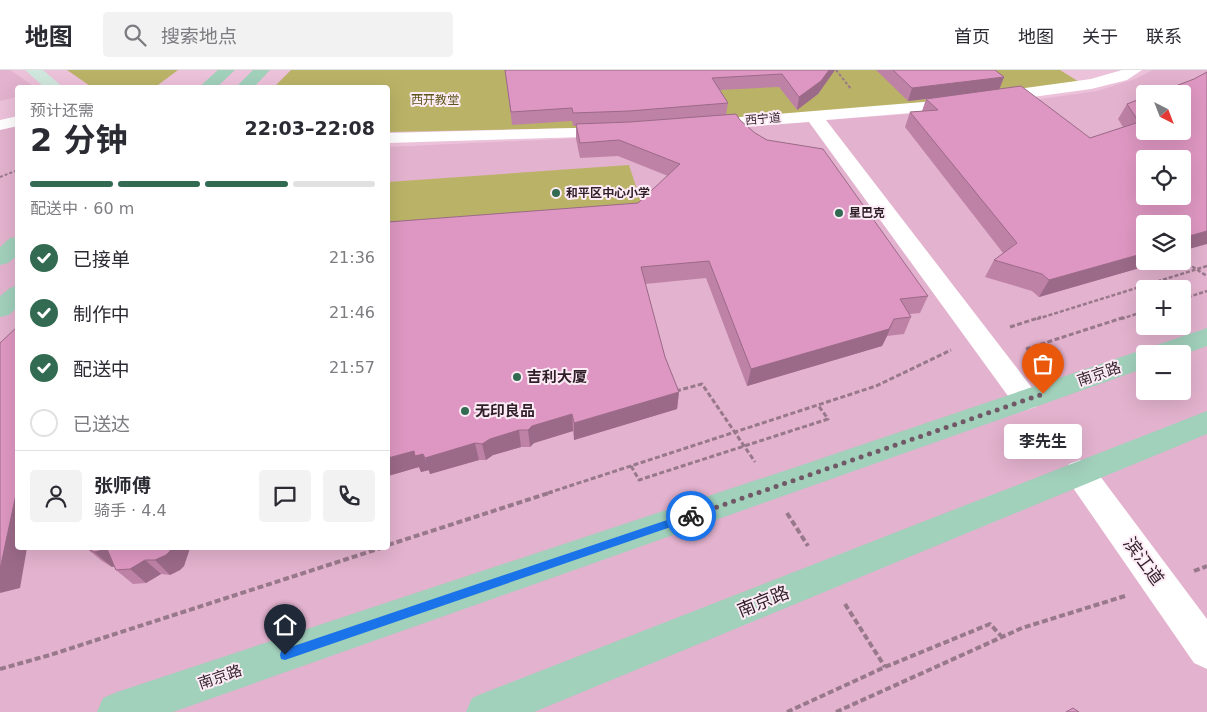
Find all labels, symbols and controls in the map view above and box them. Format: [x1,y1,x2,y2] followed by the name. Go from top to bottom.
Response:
[103,12,453,57] search box
[121,21,149,49] icon: search
[25,23,73,51] text: 地图
[161,25,237,47] text: 搜索地点
[954,26,990,47] text: 首页
[1018,26,1054,47] text: 地图
[1082,26,1118,47] text: 关于
[1146,26,1182,47] text: 联系
[1136,85,1191,140] north arrow
[1136,85,1191,400] map controls
[411,93,459,107] park label: 西开教堂
[30,101,94,120] text: 预计还需
[744,110,782,128] street label: 西宁道
[245,117,375,139] text: 22:03–22:08
[30,121,127,159] text: 2 分钟
[1136,150,1191,205] button: locate
[566,186,650,200] place label: 和平区中心小学
[550,187,562,199] marker: 和平区中心小学
[30,199,134,218] text: 配送中 · 60 m
[849,206,885,220] place label: 星巴克
[833,207,845,219] marker: 星巴克
[1136,215,1191,270] button: layers
[30,244,58,272] icon: check
[73,248,130,270] text: 已接单
[329,248,375,267] text: 21:36
[1136,280,1191,335] button: +
[30,299,58,327] icon: check
[73,303,130,325] text: 制作中
[329,303,375,322] text: 21:46
[1022,343,1064,394] pin
[1136,345,1191,400] button: −
[1029,350,1057,378] icon: bag
[30,354,58,382] icon: check
[73,358,130,380] text: 配送中
[329,358,375,377] text: 21:57
[1075,358,1123,390] street label: 南京路
[527,368,587,386] place label: 吉利大厦
[511,371,523,383] marker: 吉利大厦
[475,402,535,420] place label: 无印良品
[459,405,471,417] marker: 无印良品
[73,413,130,435] text: 已送达
[1004,424,1082,459] callout: 李先生
[1019,432,1067,451] text: 李先生
[30,470,82,522] button: person
[259,470,311,522] button: chat
[323,470,375,522] button: phone
[94,474,151,496] text: 张师傅
[666,491,716,541] courier
[94,501,167,520] text: 骑手 · 4.4
[677,502,705,530] icon: bike
[1120,533,1168,589] street label: 滨江道
[734,581,792,621] street label: 南京路
[264,604,306,655] pin
[271,611,299,639] icon: home
[196,661,244,693] street label: 南京路

